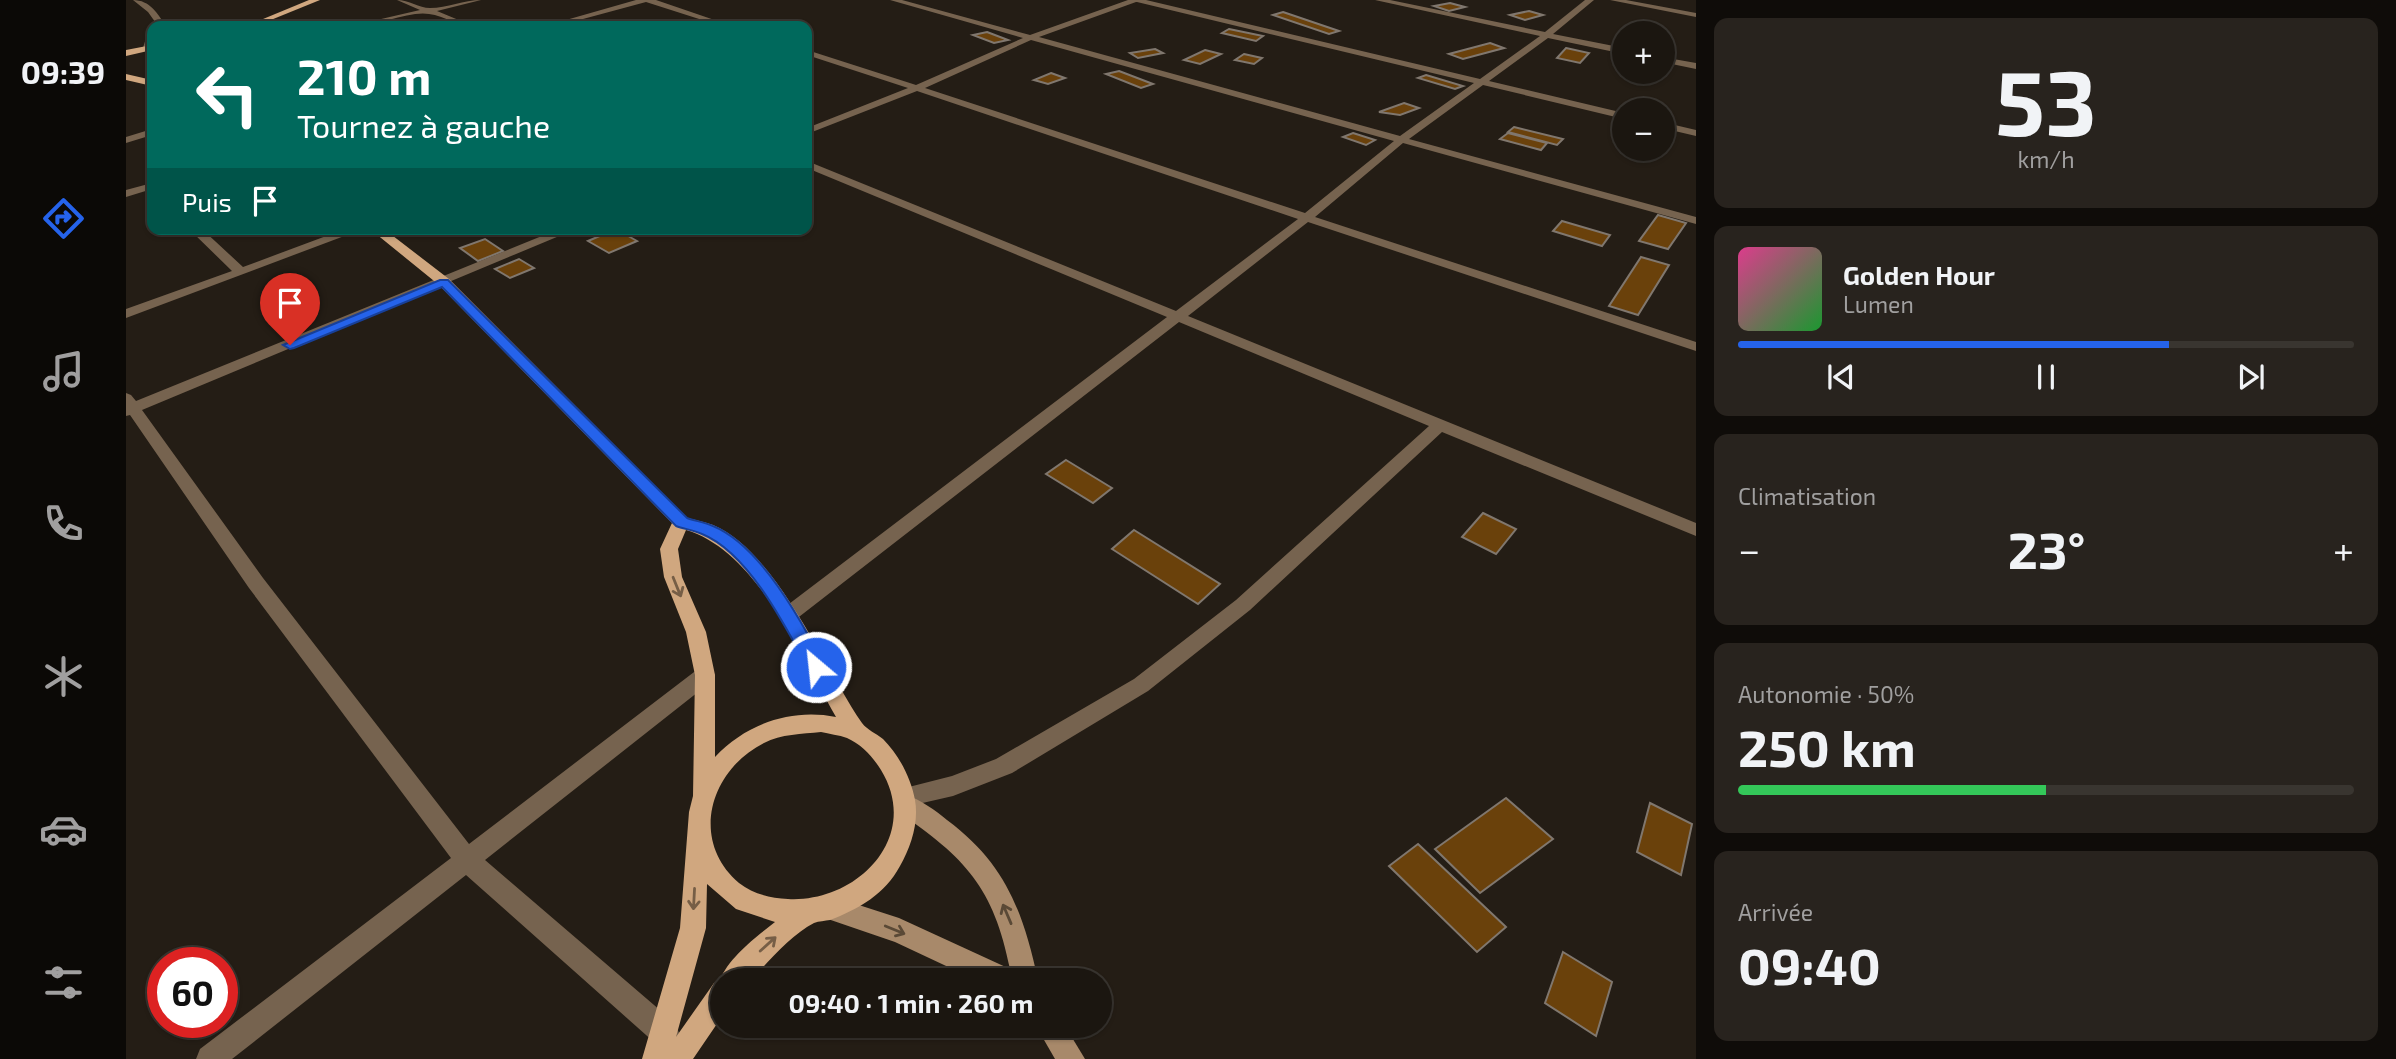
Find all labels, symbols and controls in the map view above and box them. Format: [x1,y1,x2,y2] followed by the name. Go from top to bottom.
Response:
[1612,21,1675,161] map controls
[1612,21,1675,84] button: +
[1995,45,2097,154] text: 53
[297,46,431,105] text: 210 m
[182,49,273,140] icon: left
[21,52,105,90] text: 09:39
[1612,98,1675,161] button: −
[297,106,550,144] text: Tournez à gauche
[2017,145,2075,173] text: km/h
[246,182,284,220] icon: arrive
[182,186,232,217] text: Puis
[39,194,88,243] icon: directions
[1843,259,1995,290] text: Golden Hour
[260,273,320,345] pin
[271,284,309,322] icon: arrive
[1843,290,1914,318] text: Lumen
[39,347,88,396] icon: music
[1822,358,1860,396] icon: previous
[2027,358,2065,396] icon: pause
[2232,358,2270,396] icon: next
[1738,482,1876,510] text: Climatisation
[39,499,88,548] icon: phone
[2008,517,2085,579] text: 23°
[1738,526,1760,572] text: −
[2333,526,2354,572] text: +
[671,575,684,597] one-way arrow
[779,630,853,704] position arrow
[39,652,88,701] icon: climate
[1738,680,1914,708] text: Autonomie · 50%
[1738,715,1916,777] text: 250 km
[39,805,88,854] icon: car
[688,887,701,910] one-way arrow
[1738,898,1813,926] text: Arrivée
[1000,904,1013,926] one-way arrow
[884,924,906,937] one-way arrow
[1738,933,1881,995] text: 09:40
[759,936,777,952] one-way arrow
[147,947,238,1038] speed limit sign: 60
[39,958,88,1007] icon: filters
[789,987,1033,1018] text: 09:40 · 1 min · 260 m

